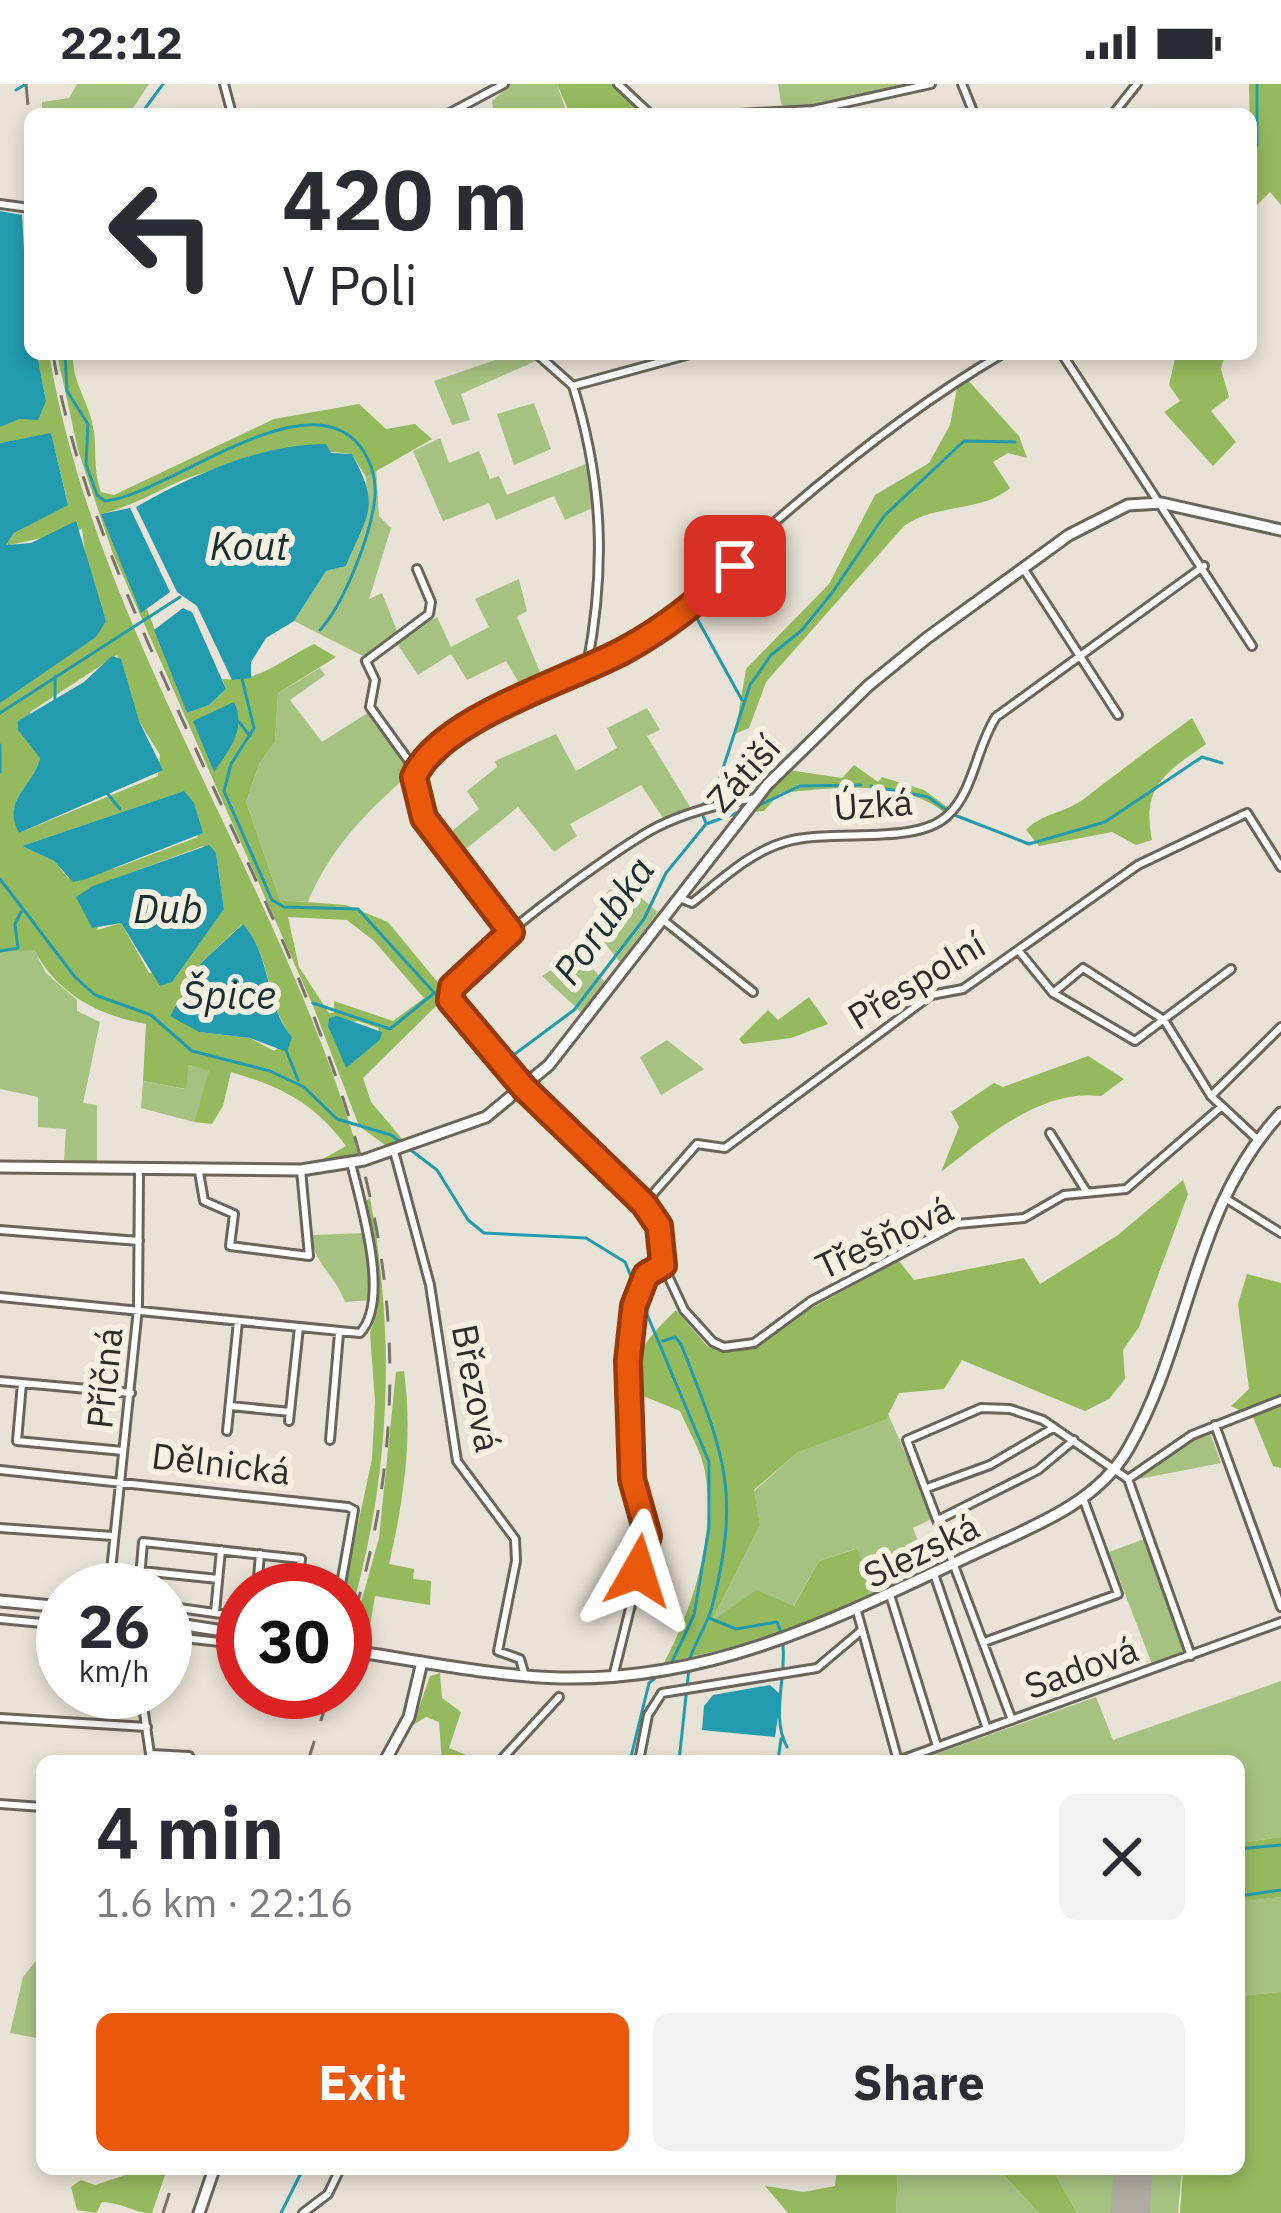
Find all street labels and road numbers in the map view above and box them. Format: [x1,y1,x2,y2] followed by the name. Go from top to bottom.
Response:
[696,724,790,822] street label: Zátiší
[832,778,914,830] street label: Úzká
[839,921,993,1039] street label: Přespolní
[808,1185,960,1289] street label: Třešňová
[442,1320,512,1456] street label: Březová
[75,1325,133,1431] street label: Příčná
[149,1431,293,1495] street label: Dělnická
[856,1502,986,1598] street label: Slezská
[1018,1625,1144,1709] street label: Sadová

